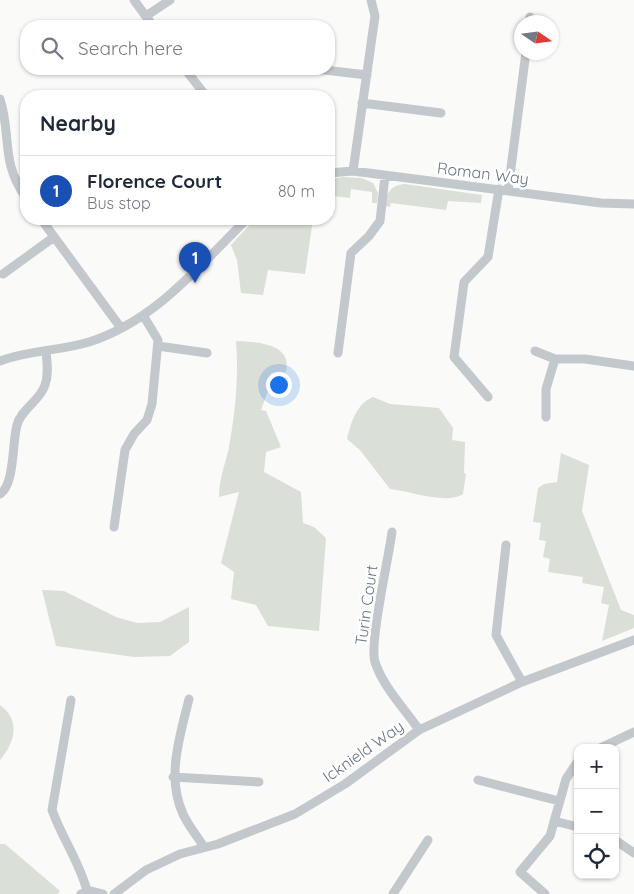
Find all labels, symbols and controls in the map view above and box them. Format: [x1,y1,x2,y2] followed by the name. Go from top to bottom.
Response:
[514,15,559,60] north arrow
[20,20,335,75] search box
[38,34,66,62] icon: search
[78,36,183,60] text: Search here
[40,110,116,136] text: Nearby
[436,157,530,189] street label: Roman Way
[87,169,222,193] text: Florence Court
[53,181,59,201] text: 1
[278,181,315,201] text: 80 m
[87,193,151,213] text: Bus stop
[179,242,211,283] pin: 1
[266,372,292,398] your location
[350,564,382,646] street label: Turin Court
[319,716,407,786] street label: Icknield Way
[574,744,619,879] map controls
[574,744,619,789] button: +
[574,789,619,834] button: −
[574,834,619,879] button: locate

